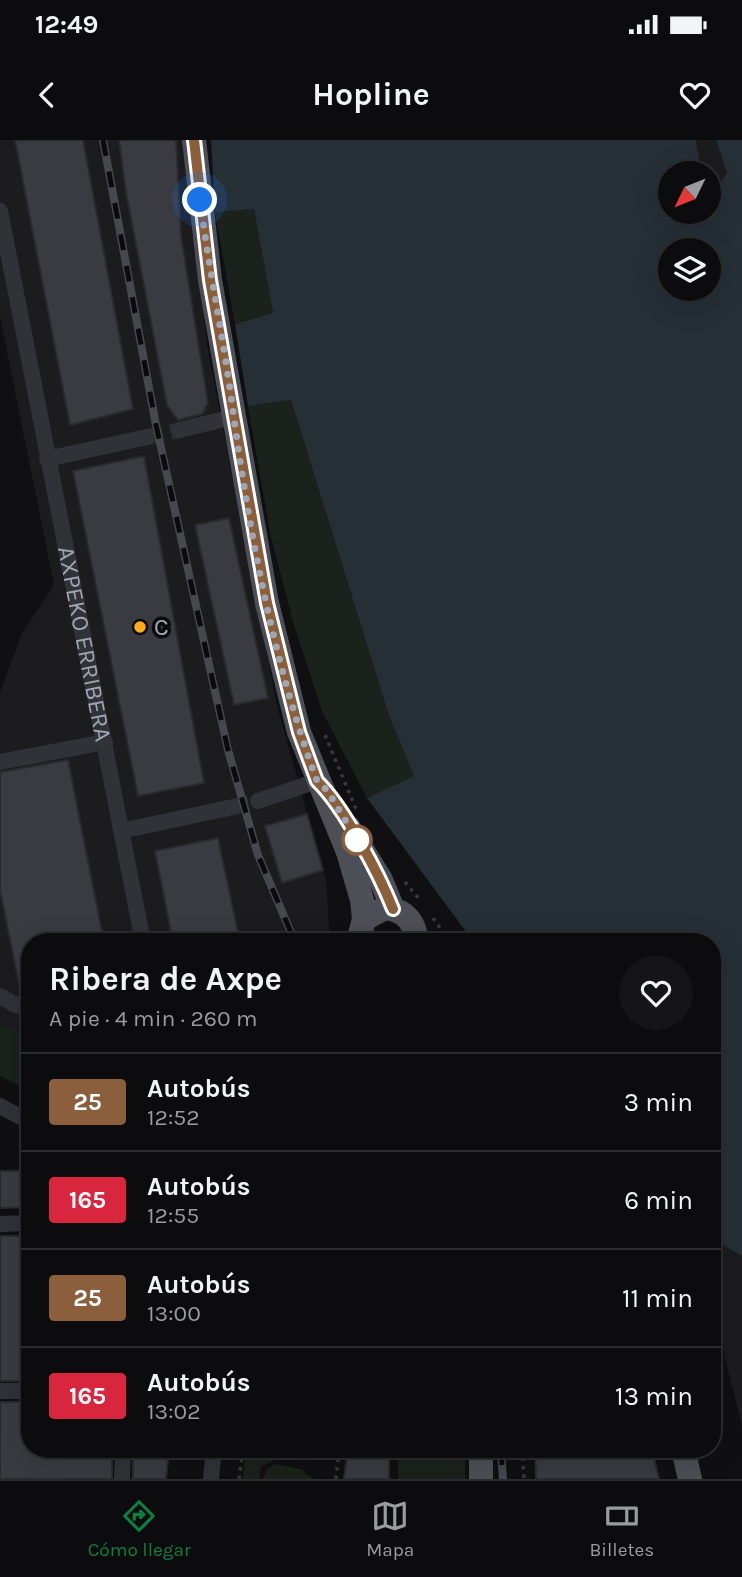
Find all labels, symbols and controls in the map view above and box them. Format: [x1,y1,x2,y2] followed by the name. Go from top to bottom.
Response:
[35,9,98,40] text: 12:49
[28,76,66,114] icon: back
[312,76,430,113] text: Hopline
[676,76,714,114] icon: heart
[658,161,721,224] north arrow
[658,161,721,301] map controls
[182,182,217,217] your location
[658,238,721,301] button: layers
[52,544,117,744] street label: AXPEKO ERRIBERA
[154,613,169,641] place label: C
[132,619,148,635] marker: C
[342,825,372,855] unlabelled marker
[619,956,693,1030] button: heart
[49,960,282,998] text: Ribera de Axpe
[49,1005,258,1032] text: A pie · 4 min · 260 m
[147,1073,251,1104] text: Autobús
[624,1087,693,1118] text: 3 min
[73,1088,102,1116] text: 25
[147,1104,200,1131] text: 12:52
[147,1171,251,1202] text: Autobús
[624,1185,693,1216] text: 6 min
[69,1186,106,1214] text: 165
[147,1202,199,1229] text: 12:55
[147,1269,251,1300] text: Autobús
[622,1283,693,1314] text: 11 min
[73,1284,102,1312] text: 25
[147,1300,201,1327] text: 13:00
[147,1367,251,1398] text: Autobús
[615,1381,693,1412] text: 13 min
[69,1382,106,1410] text: 165
[147,1398,200,1425] text: 13:02
[88,1497,191,1561] tab: Cómo llegar
[366,1497,414,1561] tab: Mapa
[590,1497,654,1561] tab: Billetes

